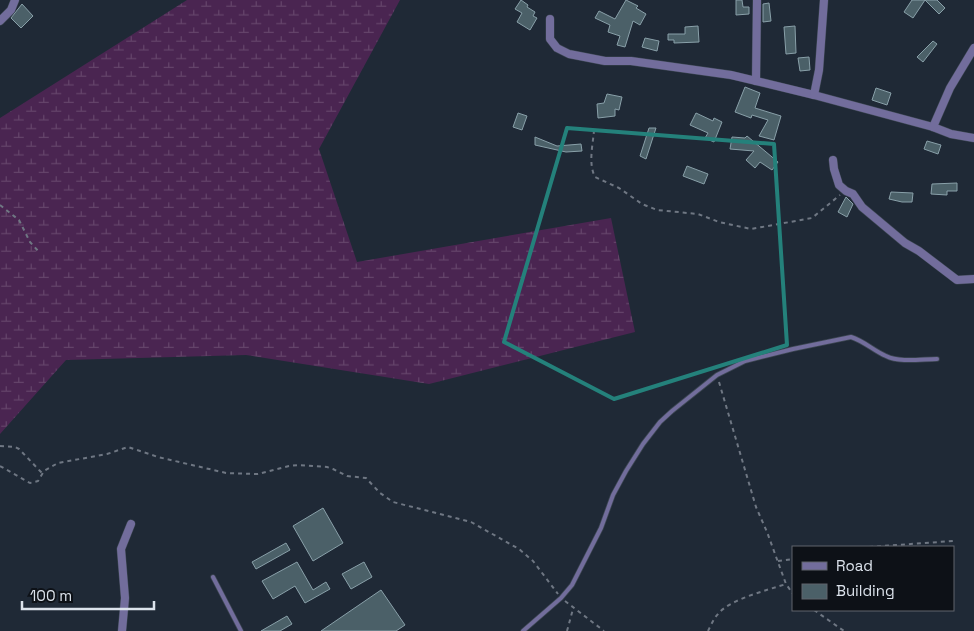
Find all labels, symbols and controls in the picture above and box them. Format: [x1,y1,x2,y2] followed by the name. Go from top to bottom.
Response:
[792,546,954,611] legend
[836,556,873,575] text: Road
[22,578,155,610] scale bar
[836,581,895,600] text: Building
[30,586,72,605] text: 100 m

